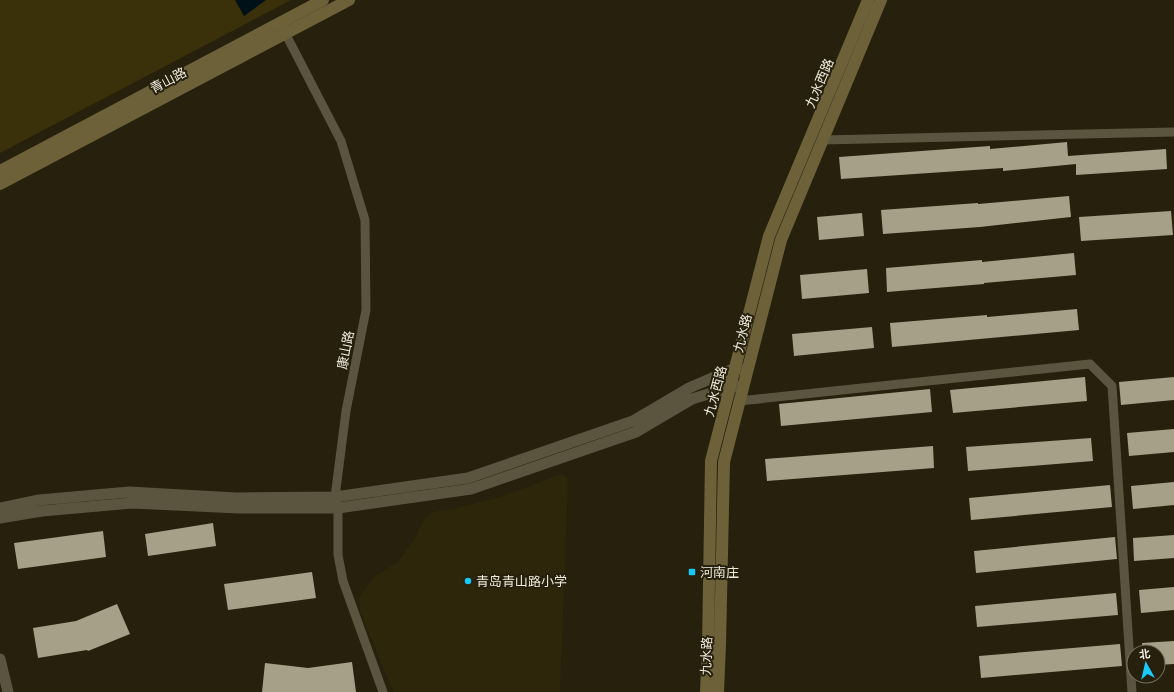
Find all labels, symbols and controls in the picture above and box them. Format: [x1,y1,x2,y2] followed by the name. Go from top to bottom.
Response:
[801,56,837,110] street label: 九水西路
[147,64,189,97] street label: 青山路
[730,312,755,354] street label: 九水路
[333,329,358,371] street label: 康山路
[701,364,730,418] street label: 九水西路
[700,564,739,581] place label: 河南庄
[687,567,697,577] marker: 河南庄
[476,573,567,590] place label: 青岛青山路小学
[463,576,473,586] marker: 青岛青山路小学
[697,636,716,676] street label: 九水路
[1126,644,1166,684] north arrow
[1138,646,1151,662] text: 北

